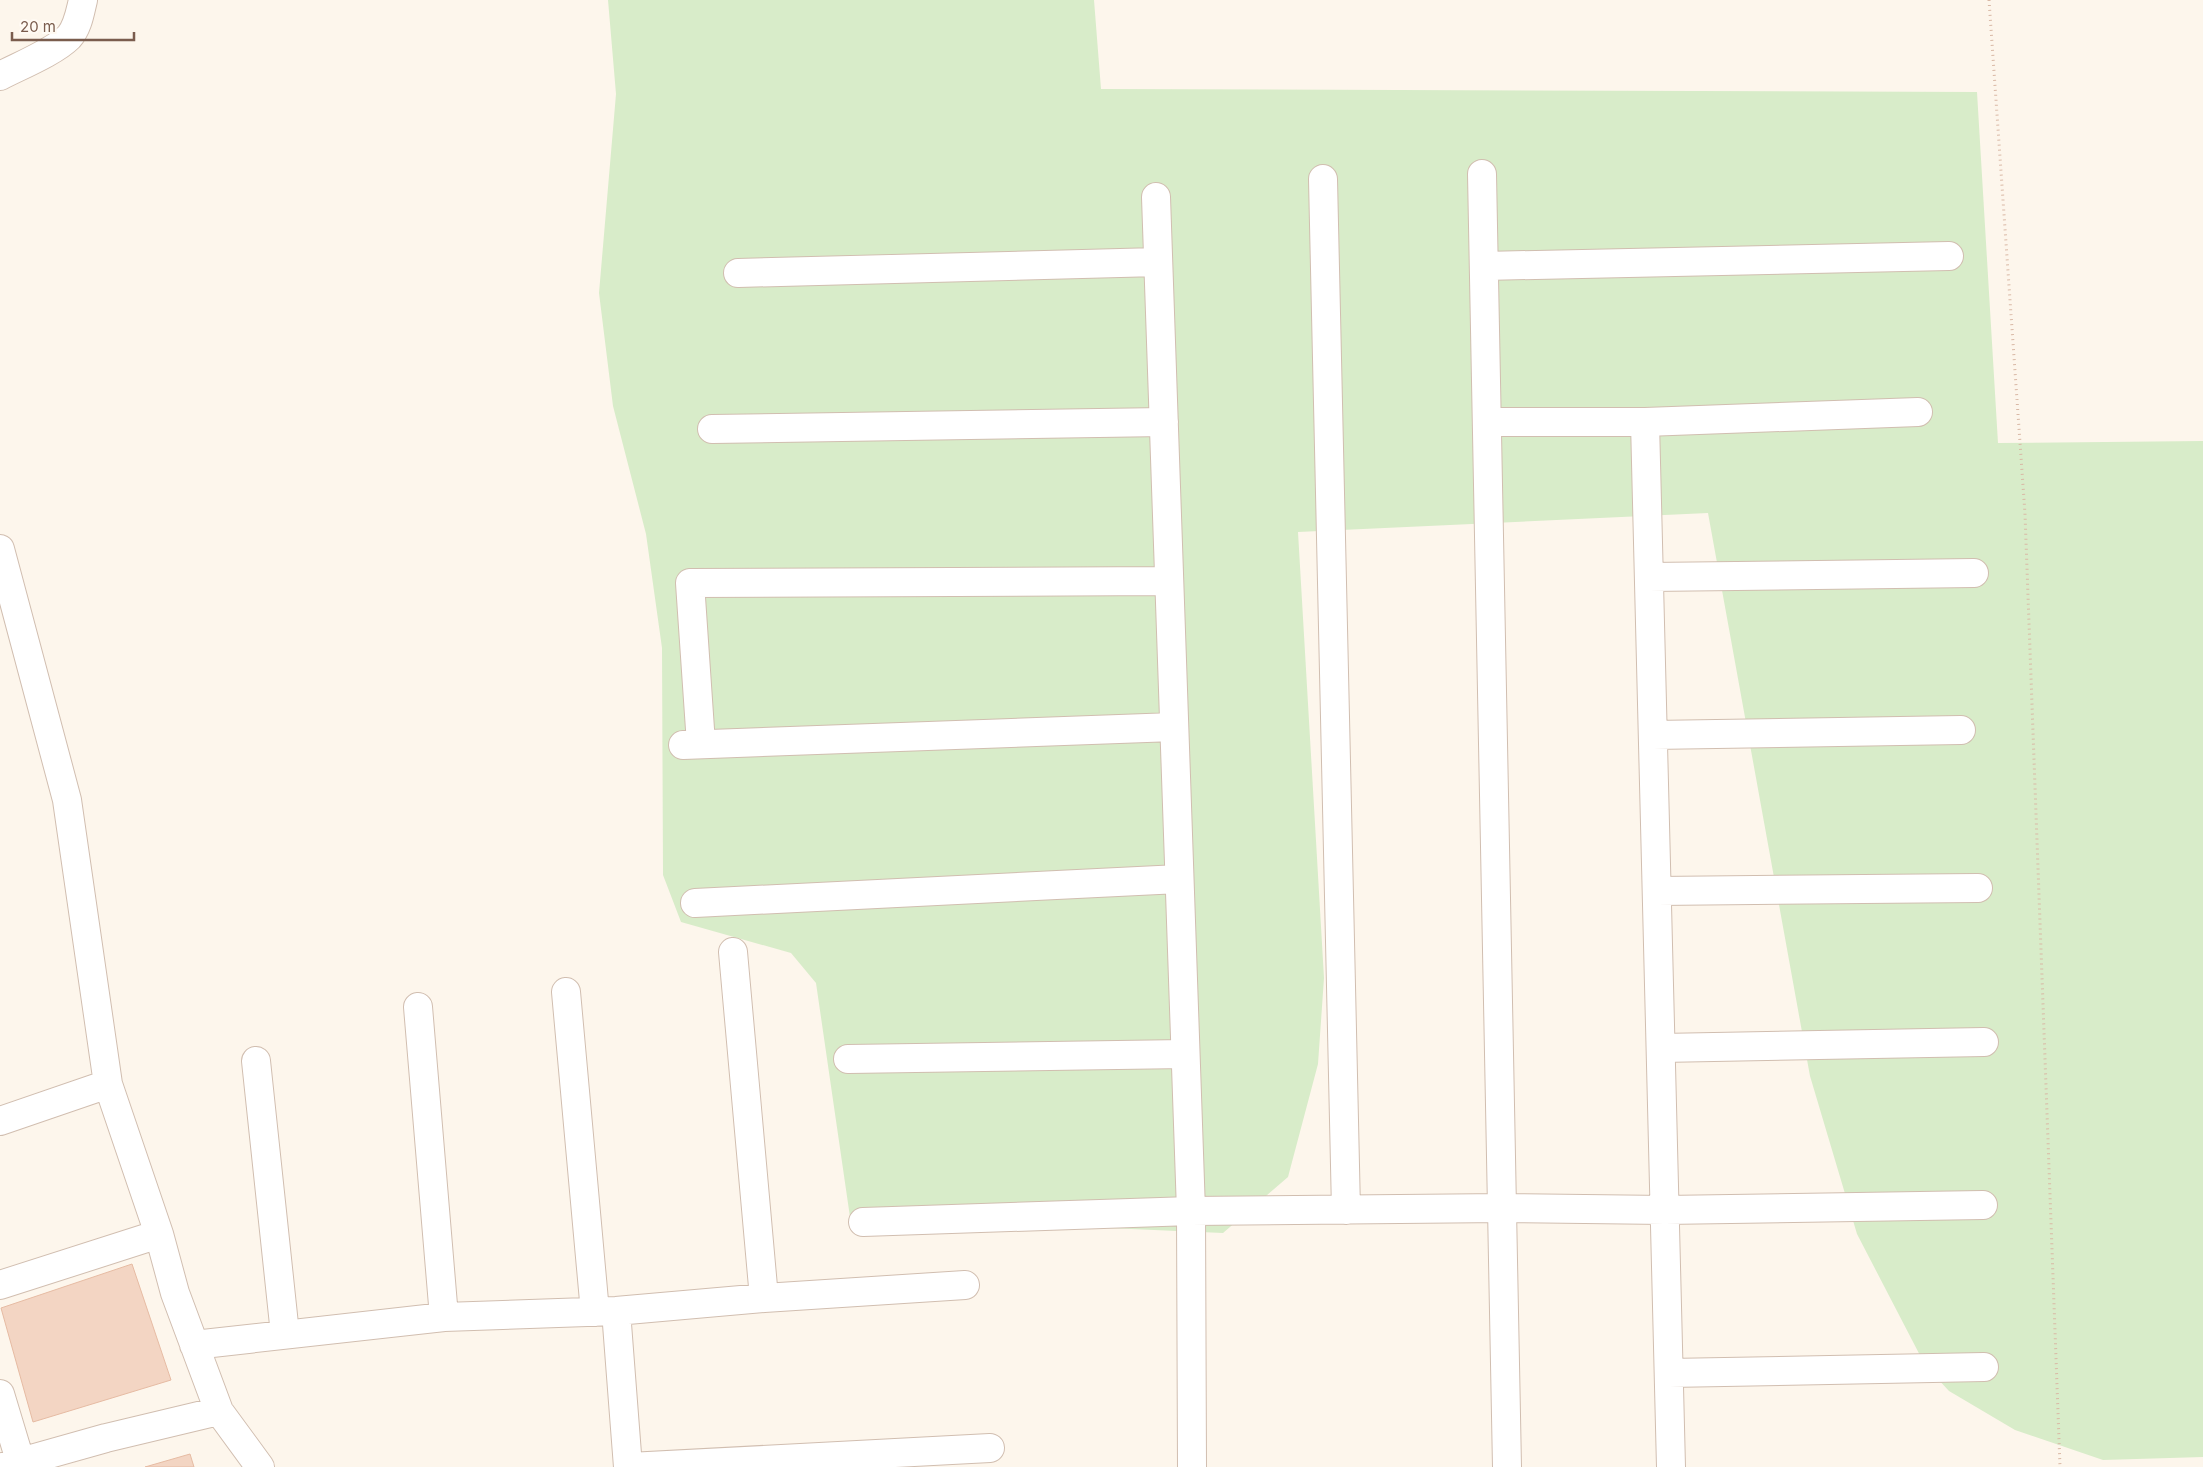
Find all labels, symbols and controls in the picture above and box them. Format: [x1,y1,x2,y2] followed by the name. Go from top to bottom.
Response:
[12,10,135,42] scale bar
[20,17,56,36] text: 20 m

